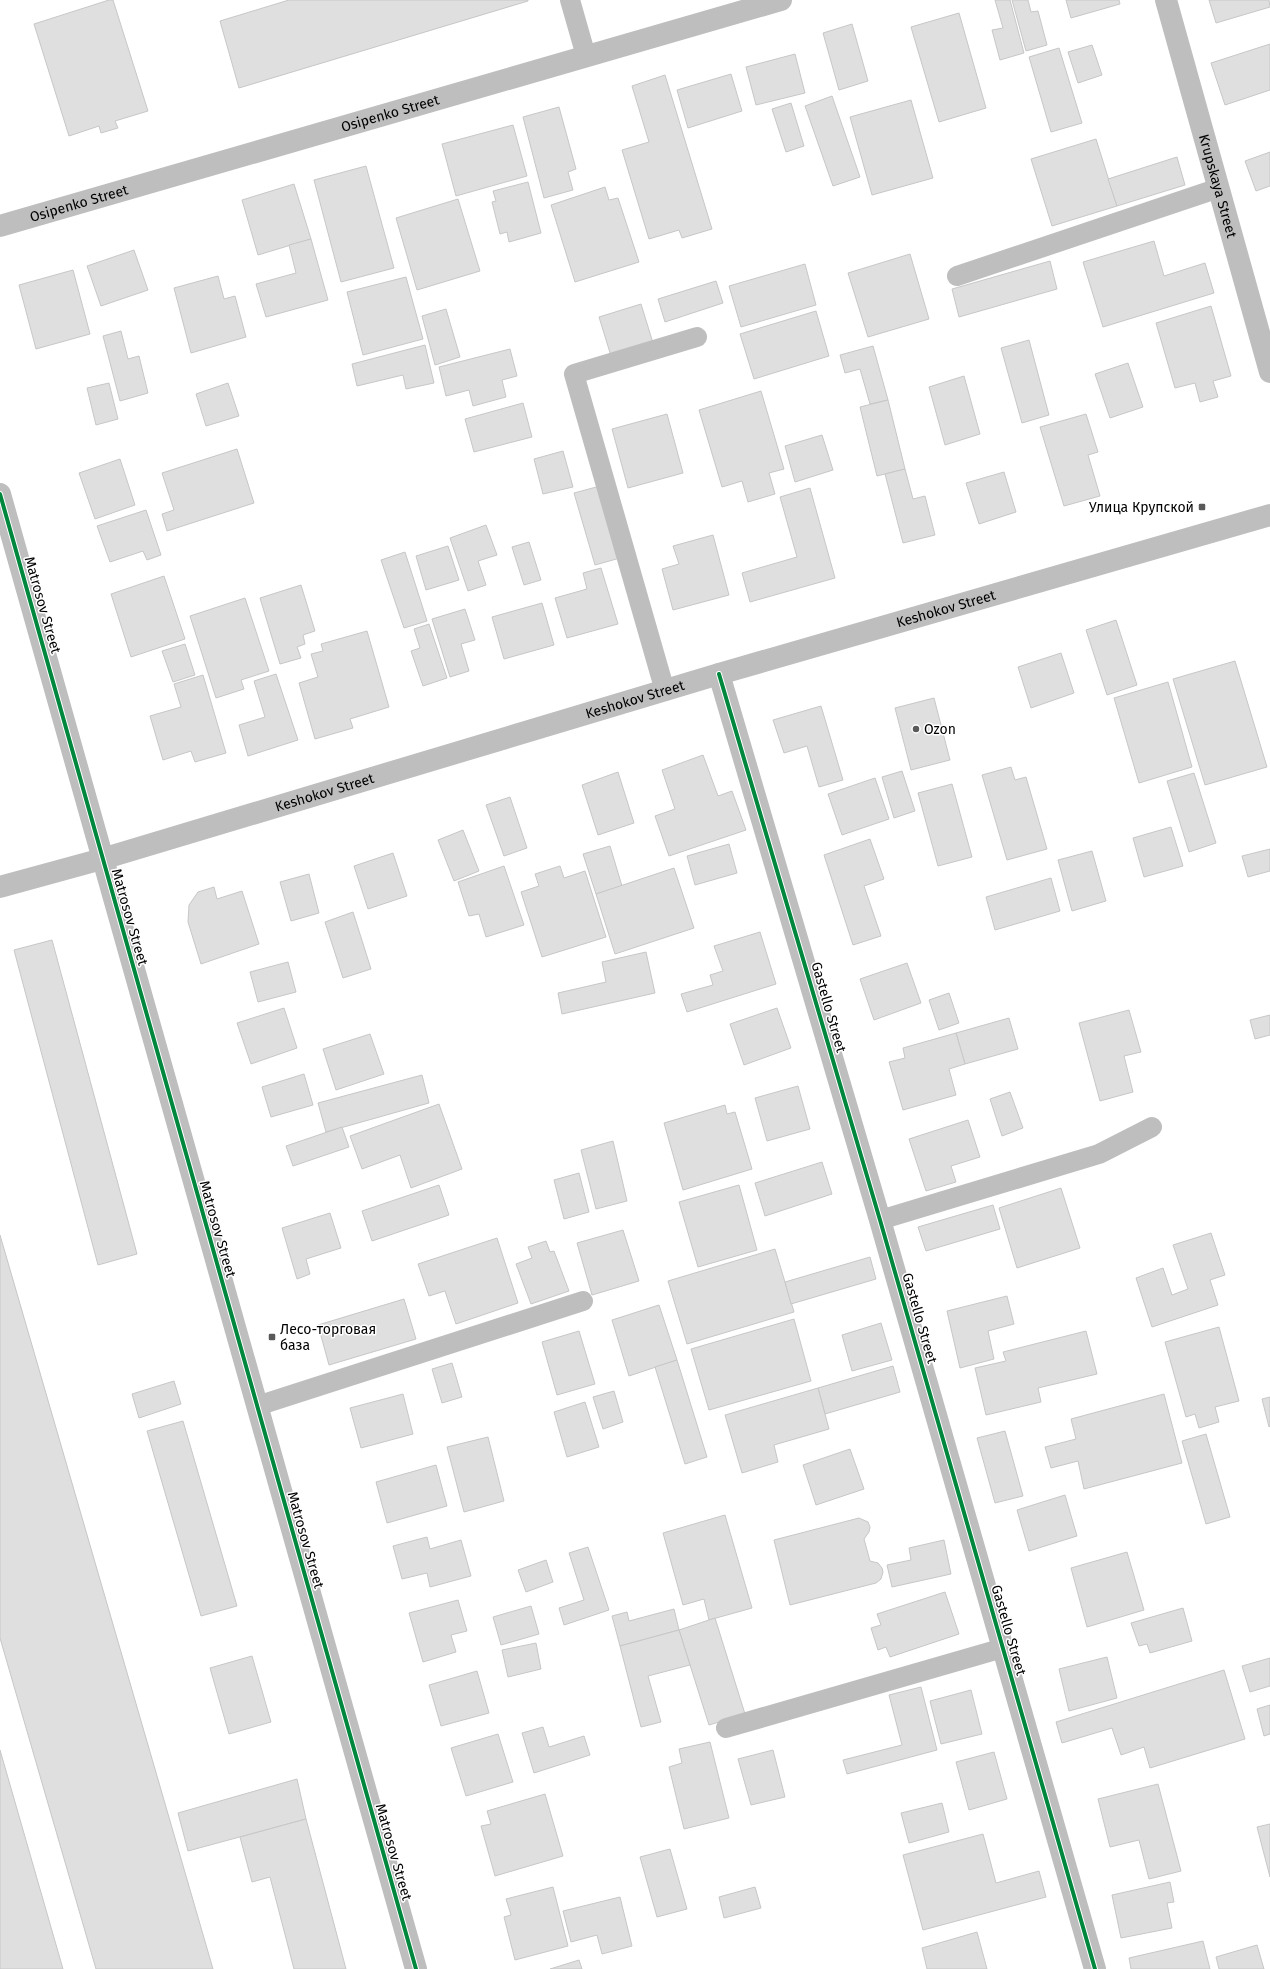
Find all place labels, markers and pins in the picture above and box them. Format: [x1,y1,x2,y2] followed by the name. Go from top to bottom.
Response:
[1089,499,1194,516] place label: Улица Крупской
[1197,502,1207,512] marker: Улица Крупской
[924,721,956,738] place label: Ozon
[911,724,921,734] marker: Ozon
[280,1321,376,1354] place label: Лесо-торговая база
[267,1332,277,1342] marker: Лесо-торговая база

